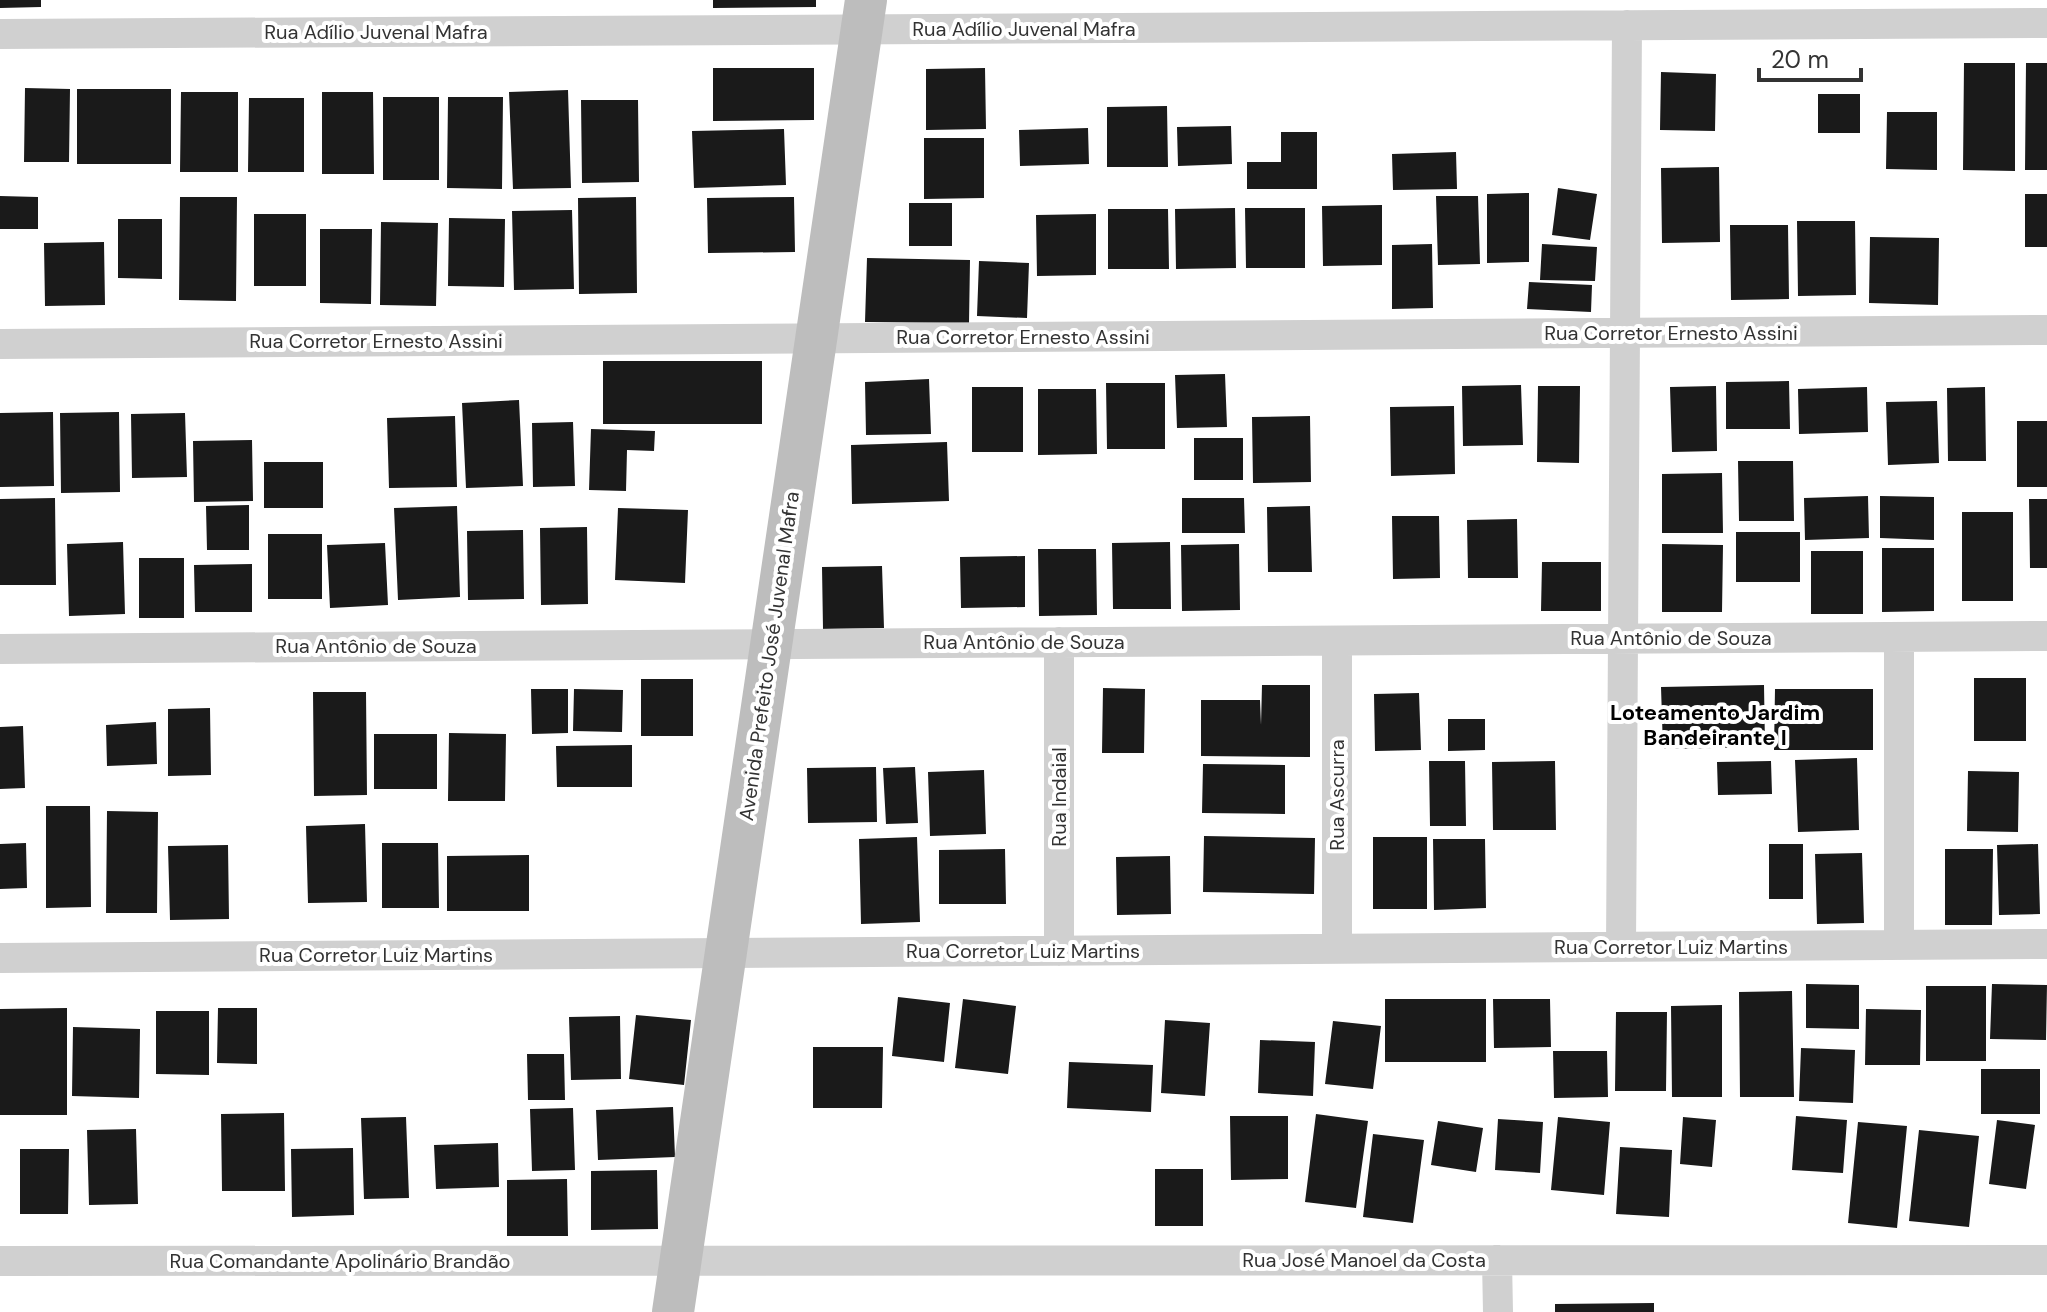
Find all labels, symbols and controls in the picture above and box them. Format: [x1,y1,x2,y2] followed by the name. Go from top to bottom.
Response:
[912,16,1136,42] street label: Rua Adílio Juvenal Mafra
[264,19,488,45] street label: Rua Adílio Juvenal Mafra
[1759,32,1861,82] scale bar
[1771,44,1829,75] text: 20 m
[1544,320,1798,346] street label: Rua Corretor Ernesto Assini
[896,324,1150,350] street label: Rua Corretor Ernesto Assini
[249,328,503,354] street label: Rua Corretor Ernesto Assini
[733,490,805,822] street label: Avenida Prefeito José Juvenal Mafra
[1570,625,1772,651] street label: Rua Antônio de Souza
[923,629,1125,655] street label: Rua Antônio de Souza
[275,633,477,659] street label: Rua Antônio de Souza
[1610,698,1820,752] district label: Loteamento Jardim Bandeirante I
[1324,739,1350,851] street label: Rua Ascurra
[1046,747,1072,847] street label: Rua Indaial
[1554,934,1788,960] street label: Rua Corretor Luiz Martins
[906,938,1140,964] street label: Rua Corretor Luiz Martins
[259,942,493,968] street label: Rua Corretor Luiz Martins
[1242,1247,1486,1273] street label: Rua José Manoel da Costa
[170,1248,510,1274] street label: Rua Comandante Apolinário Brandão

